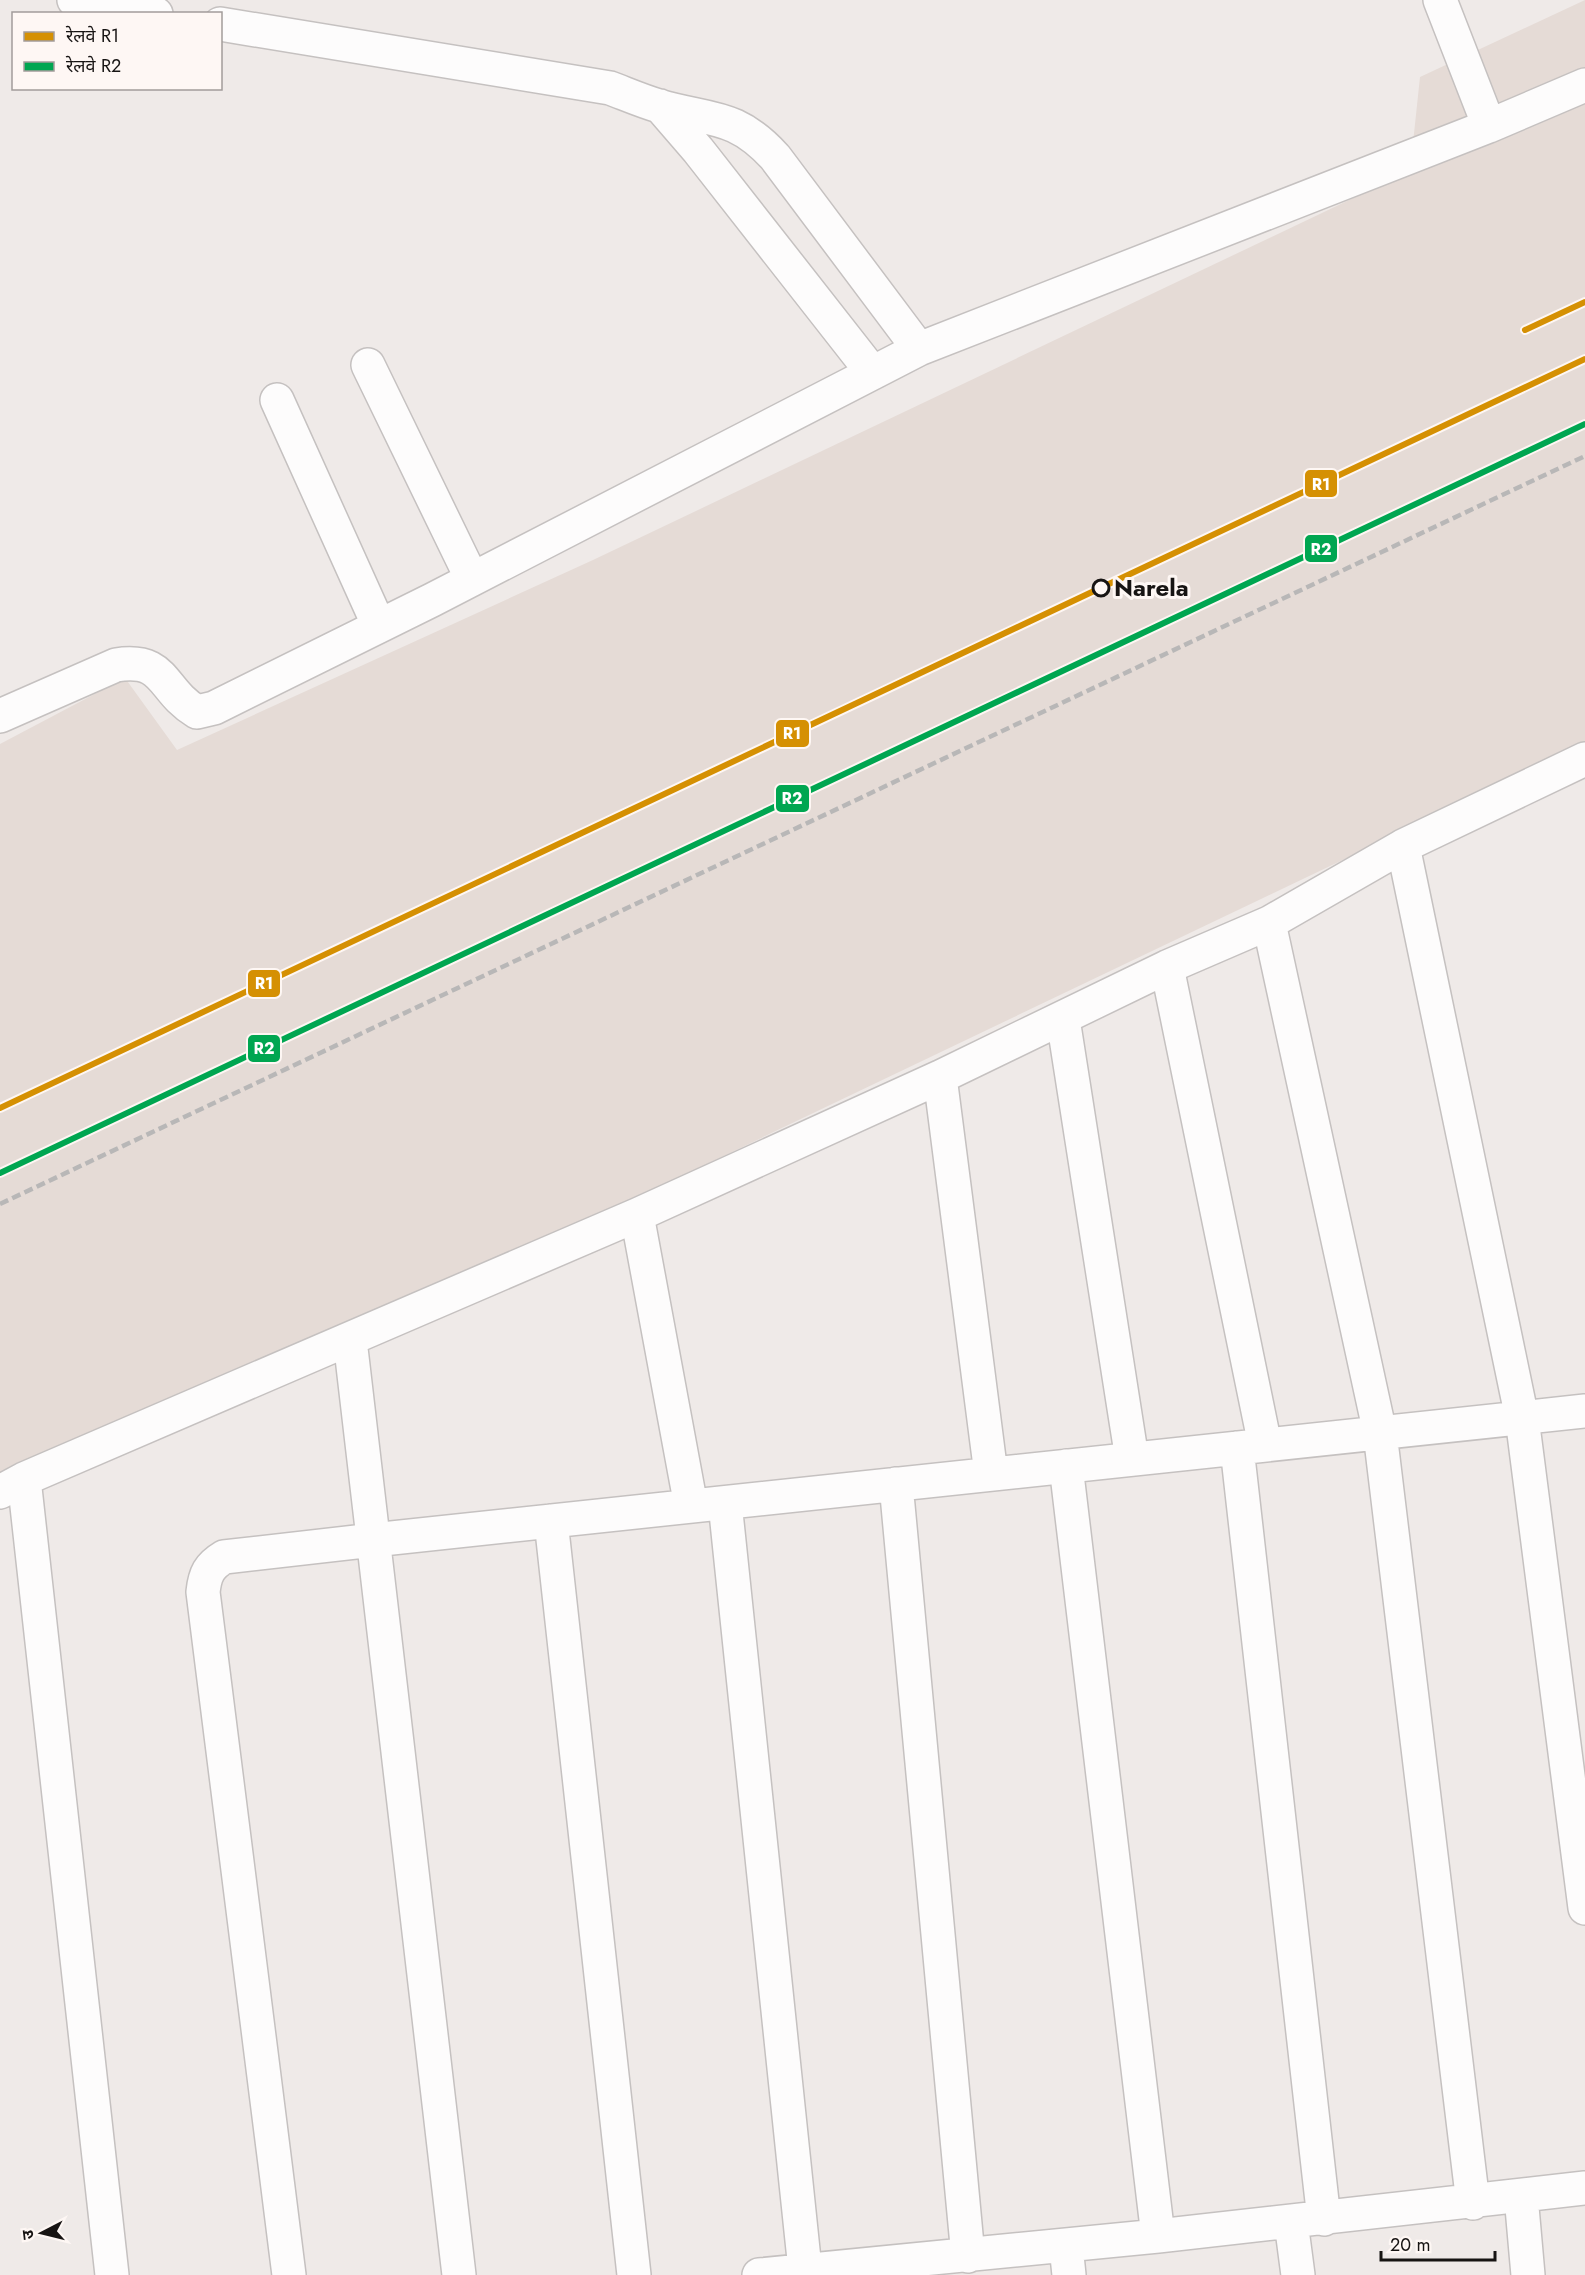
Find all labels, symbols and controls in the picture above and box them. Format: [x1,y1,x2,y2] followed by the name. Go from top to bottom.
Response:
[12,12,222,90] legend
[65,23,119,49] text: रेलवे R1
[65,53,121,79] text: रेलवे R2
[1304,469,1338,498] line badge: R1
[1312,473,1330,496] text: R1
[1304,534,1338,563] line badge: R2
[1311,538,1331,561] text: R2
[1114,570,1189,605] place label: Narela
[1092,579,1110,597] marker: Narela
[775,719,810,748] line badge: R1
[783,722,801,745] text: R1
[775,784,810,813] line badge: R2
[782,787,802,810] text: R2
[247,969,281,998] line badge: R1
[255,972,273,995] text: R1
[247,1034,281,1063] line badge: R2
[254,1037,274,1060] text: R2
[12,2203,72,2263] north arrow
[1381,2224,1495,2262] scale bar
[16,2228,40,2241] text: उ
[1390,2232,1430,2258] text: 20 m

